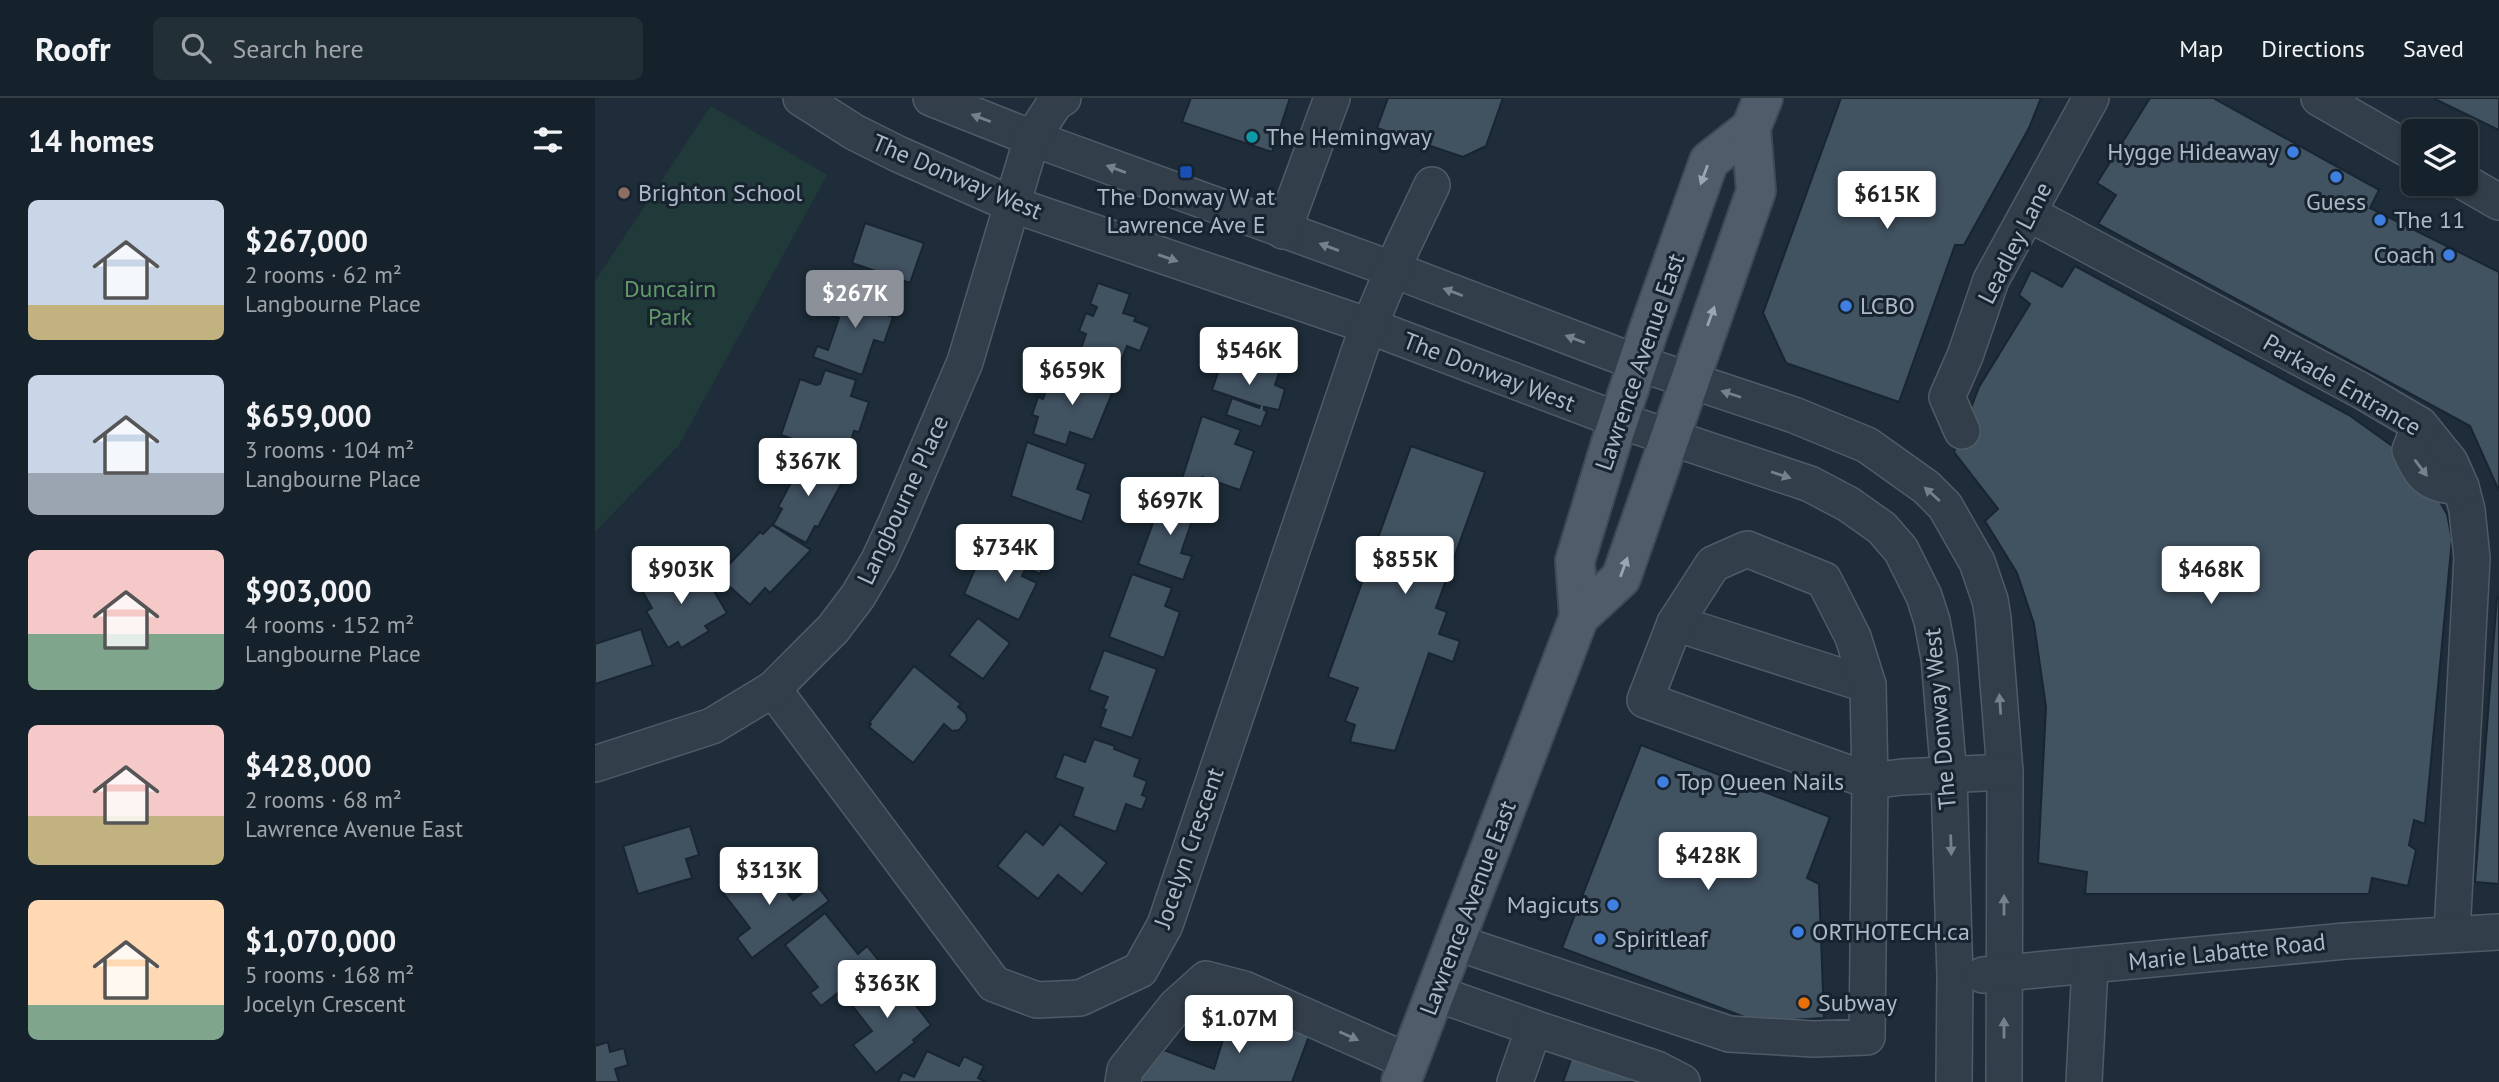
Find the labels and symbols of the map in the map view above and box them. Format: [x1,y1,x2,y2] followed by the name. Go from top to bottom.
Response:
[971,113,992,124] one-way arrow
[1266,121,1432,152] place label: The Hemingway
[867,127,1047,226] street label: The Donway West
[1244,129,1260,145] marker: The Hemingway
[2107,136,2279,167] place label: Hygge Hideaway
[2285,144,2301,160] marker: Hygge Hideaway
[1105,163,1126,174] one-way arrow
[1178,164,1194,180] marker: The Donway W at Lawrence Ave E
[1698,165,1709,186] one-way arrow
[2328,169,2344,185] marker: Guess
[1838,172,1936,231] pin: $615K
[638,177,802,208] place label: Brighton School
[1971,177,2058,309] street label: Leadley Lane
[1097,181,1275,240] place label: The Donway W at Lawrence Ave E
[616,185,632,201] marker: Brighton School
[2306,186,2366,217] place label: Guess
[2394,204,2465,235] place label: The 11
[2372,212,2388,228] marker: The 11
[2373,239,2435,270] place label: Coach
[1319,241,1340,252] one-way arrow
[2441,247,2457,263] marker: Coach
[1588,249,1691,474] street label: Lawrence Avenue East
[1158,253,1179,264] one-way arrow
[806,271,904,330] pin: $267K
[624,273,716,332] park label: Duncairn Park
[1442,286,1463,297] one-way arrow
[1860,290,1915,321] place label: LCBO
[1838,298,1854,314] marker: LCBO
[1706,305,1717,326] one-way arrow
[1399,324,1580,419] street label: The Donway West
[2258,327,2427,442] street label: Parkade Entrance
[1200,328,1298,387] pin: $546K
[1564,333,1585,344] one-way arrow
[1023,348,1121,407] pin: $659K
[1720,388,1741,399] one-way arrow
[850,410,955,589] street label: Langbourne Place
[759,438,857,498] pin: $367K
[2413,458,2428,476] one-way arrow
[1770,470,1791,480] one-way arrow
[1121,478,1219,537] pin: $697K
[1923,486,1941,502] one-way arrow
[956,524,1054,584] pin: $734K
[1356,536,1454,596] pin: $855K
[632,546,730,606] pin: $903K
[2162,546,2260,606] pin: $468K
[1619,556,1630,577] one-way arrow
[1916,627,1963,811] street label: The Donway West
[1994,693,2005,715] one-way arrow
[1146,764,1230,933] street label: Jocelyn Crescent
[1677,766,1844,797] place label: Top Queen Nails
[1655,774,1671,790] marker: Top Queen Nails
[1412,796,1523,1020] street label: Lawrence Avenue East
[1659,832,1757,892] pin: $428K
[1945,834,1956,856] one-way arrow
[720,848,818,907] pin: $313K
[1507,889,1599,920] place label: Magicuts
[1998,894,2010,916] one-way arrow
[1605,897,1621,913] marker: Magicuts
[1812,916,1970,947] place label: ORTHOTECH.ca
[1614,923,1709,954] place label: Spiritleaf
[1790,924,1806,940] marker: ORTHOTECH.ca
[2127,926,2327,977] street label: Marie Labatte Road
[1592,931,1608,947] marker: Spiritleaf
[838,960,936,1020] pin: $363K
[1818,987,1897,1018] place label: Subway
[1796,995,1812,1011] marker: Subway
[1182,996,1296,1055] pin: $1.07M
[1998,1017,2010,1039] one-way arrow
[1339,1030,1359,1042] one-way arrow

